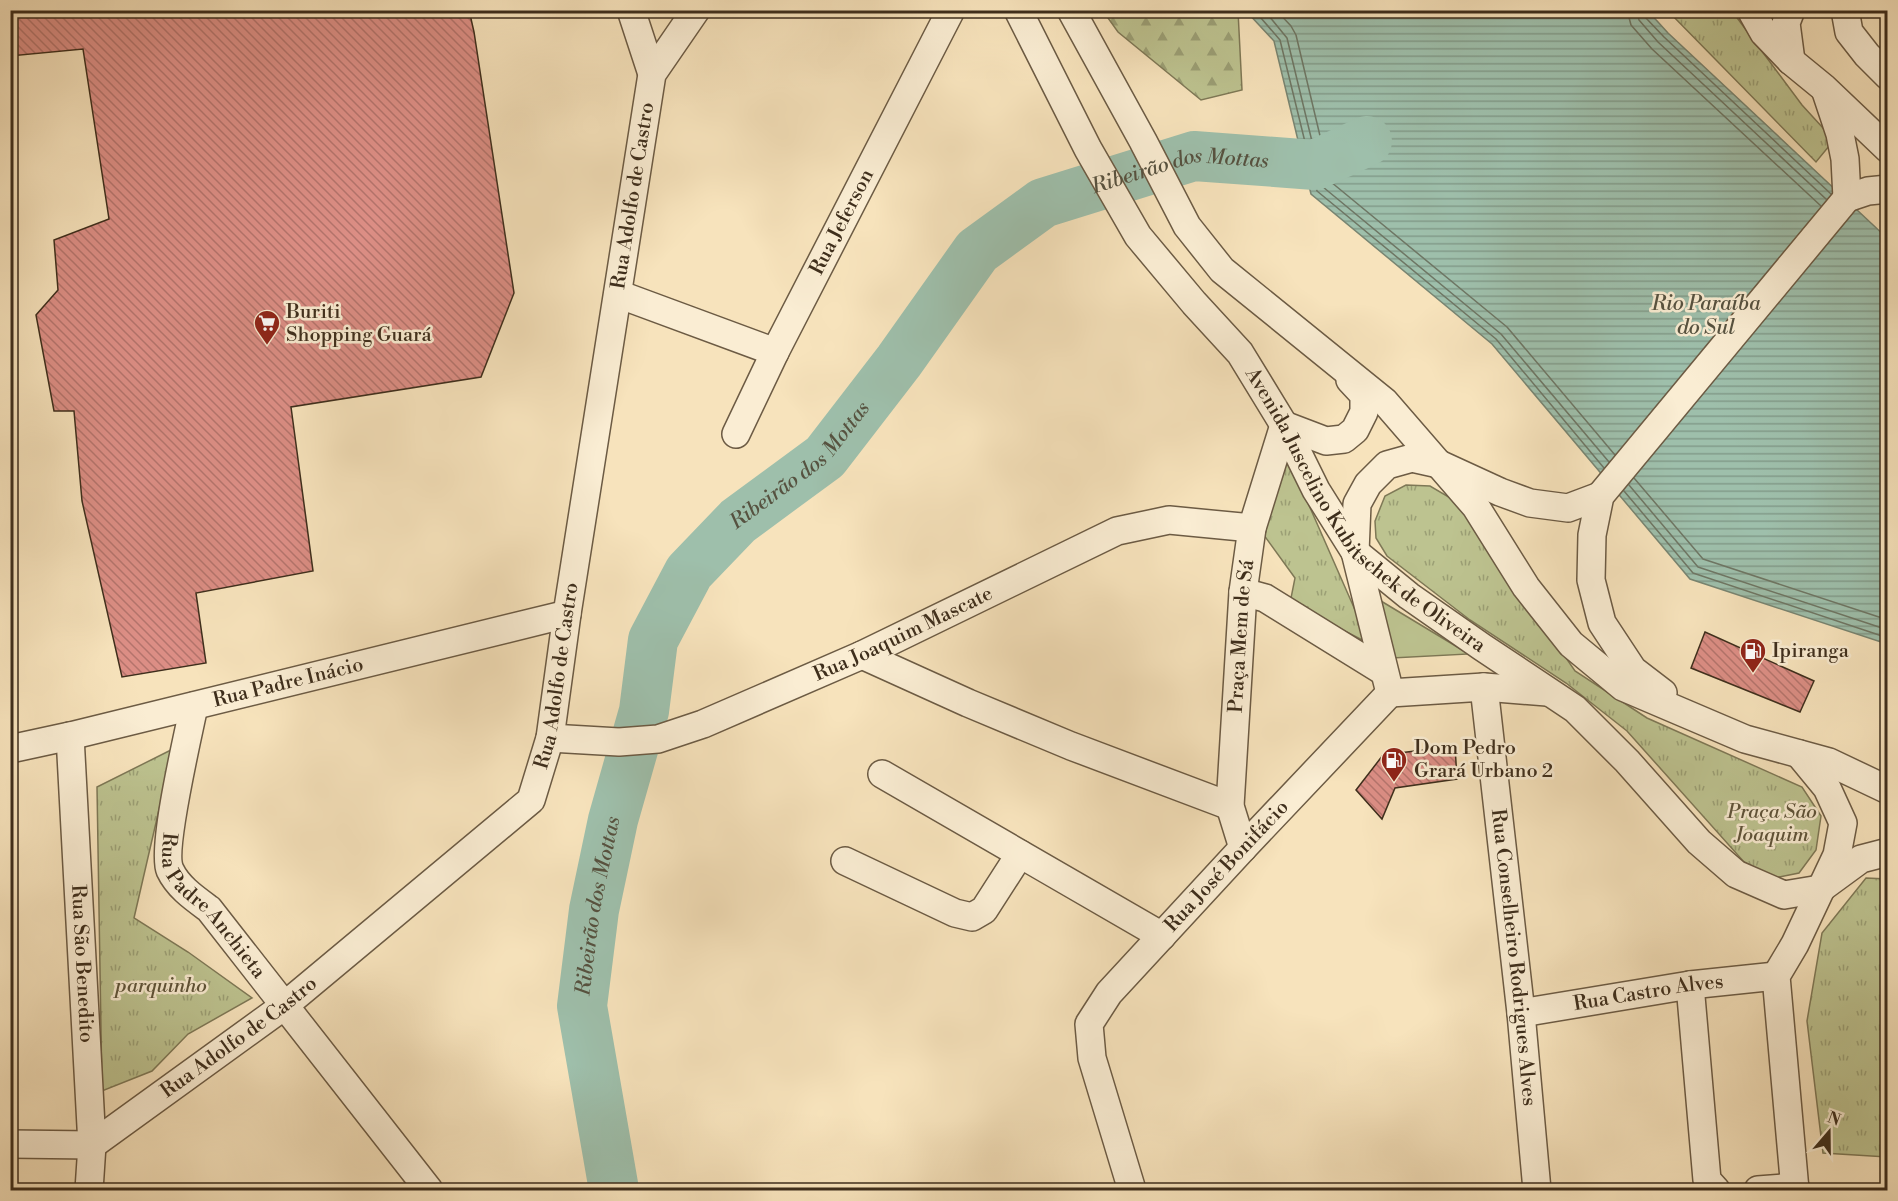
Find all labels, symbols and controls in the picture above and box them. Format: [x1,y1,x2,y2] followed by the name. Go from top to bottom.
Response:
[606,101,660,291] street label: Rua Adolfo de Castro
[1087,143,1270,200] water label: Ribeirão dos Mottas
[804,165,880,279] street label: Rua Jeferson
[1650,291,1761,341] water label: Rio Paraíba do Sul
[285,300,433,348] place label: Buriti Shopping Guará
[252,308,282,346] supermarket icon: Buriti Shopping Guará
[1239,362,1491,659] street label: Avenida Juscelino Kubitschek de Oliveira
[724,396,876,536] water label: Ribeirão dos Mottas
[1223,557,1260,714] street label: Praça Mem de Sá
[529,581,584,772] street label: Rua Adolfo de Castro
[810,581,997,687] street label: Rua Joaquim Mascate
[1738,636,1768,674] fuel station icon: Ipiranga
[1772,639,1850,664] place label: Ipiranga
[210,652,366,713] street label: Rua Padre Inácio
[1414,736,1553,784] place label: Dom Pedro Grará Urbano 2
[1379,745,1409,783] fuel station icon: Dom Pedro Grará Urbano 2
[1159,795,1294,937] street label: Rua José Bonifácio
[1726,800,1817,848] park label: Praça São Joaquim
[1485,807,1542,1107] street label: Rua Conselheiro Rodrigues Alves
[570,814,626,998] water label: Ribeirão dos Mottas
[156,831,272,984] street label: Rua Padre Anchieta
[66,884,99,1043] street label: Rua São Benedito
[1571,969,1725,1017] street label: Rua Castro Alves
[156,971,322,1104] street label: Rua Adolfo de Castro
[112,974,207,999] park label: parquinho
[1799,1102,1859,1162] north arrow
[1824,1107,1843,1131] text: N

